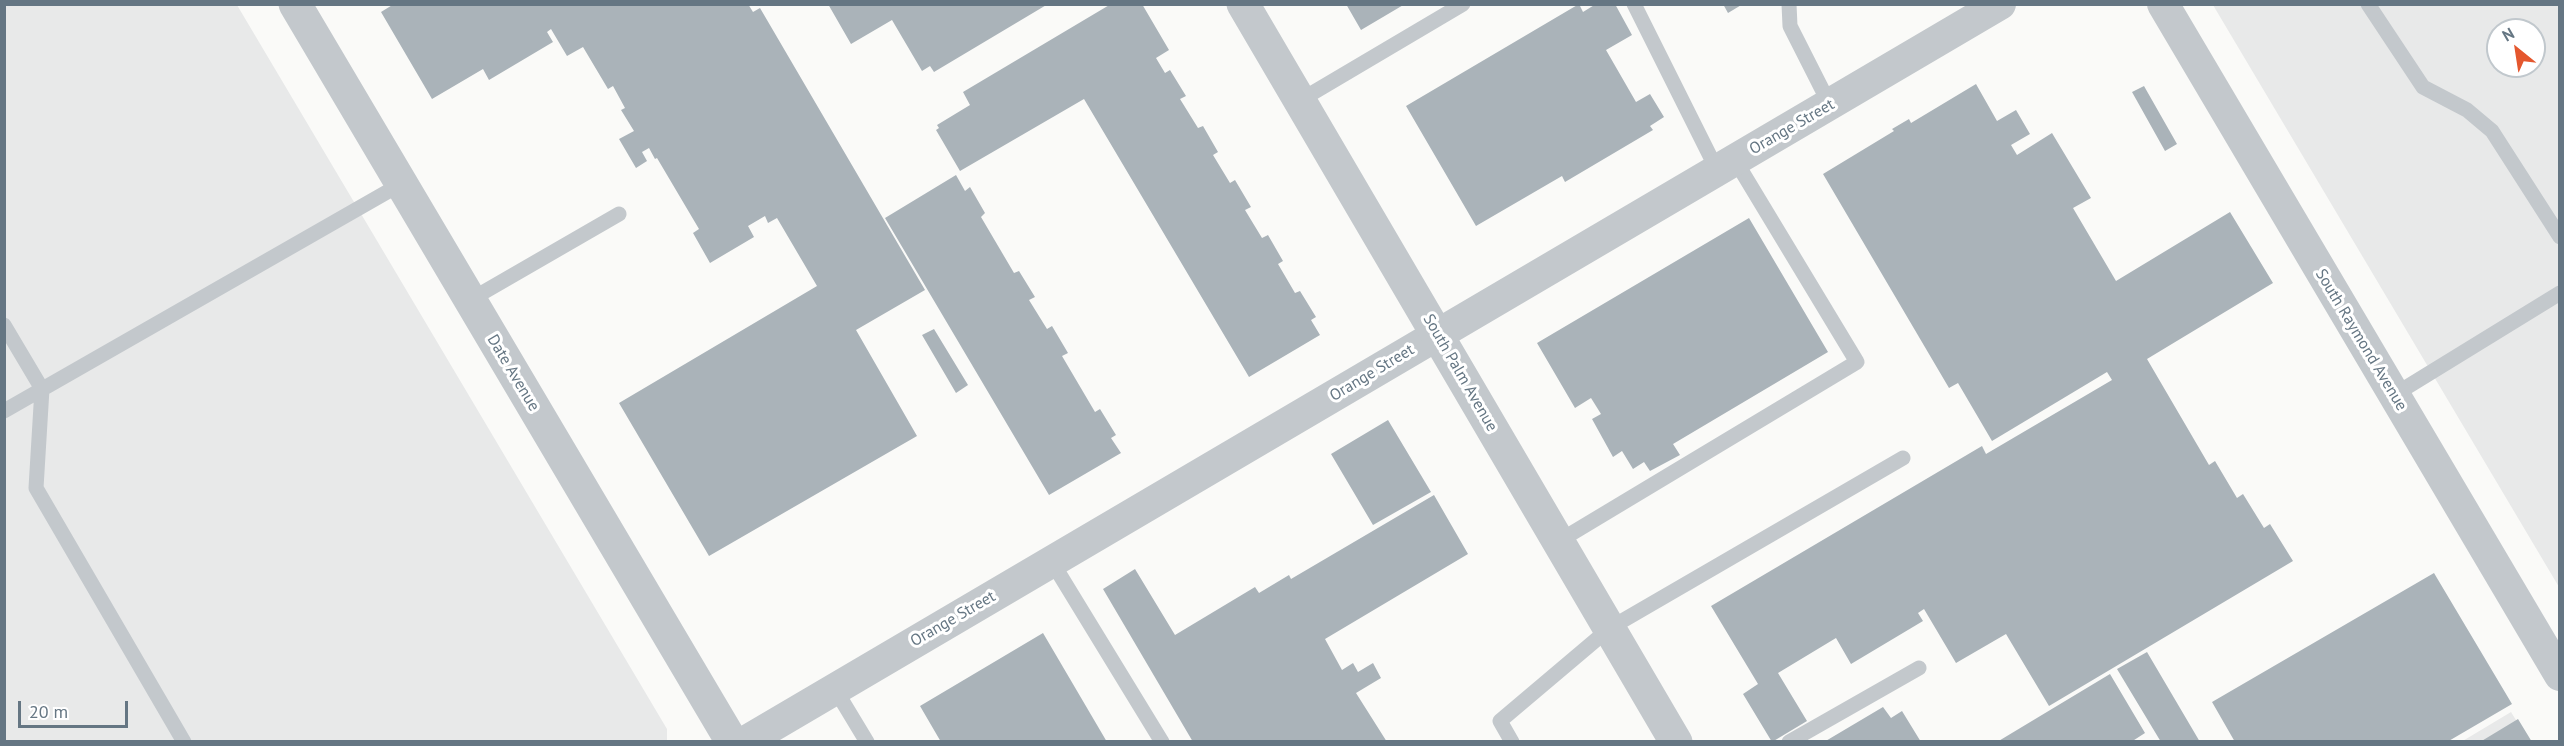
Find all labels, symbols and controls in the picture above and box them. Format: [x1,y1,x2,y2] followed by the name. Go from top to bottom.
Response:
[2486,18,2546,78] north arrow
[2498,23,2518,45] text: N
[1746,95,1838,159] street label: Orange Street
[2311,266,2411,414] street label: South Raymond Avenue
[1419,311,1501,435] street label: South Palm Avenue
[483,331,543,415] street label: Date Avenue
[1326,340,1418,406] street label: Orange Street
[907,587,999,651] street label: Orange Street
[21,689,130,727] scale bar
[29,700,68,723] text: 20 m

